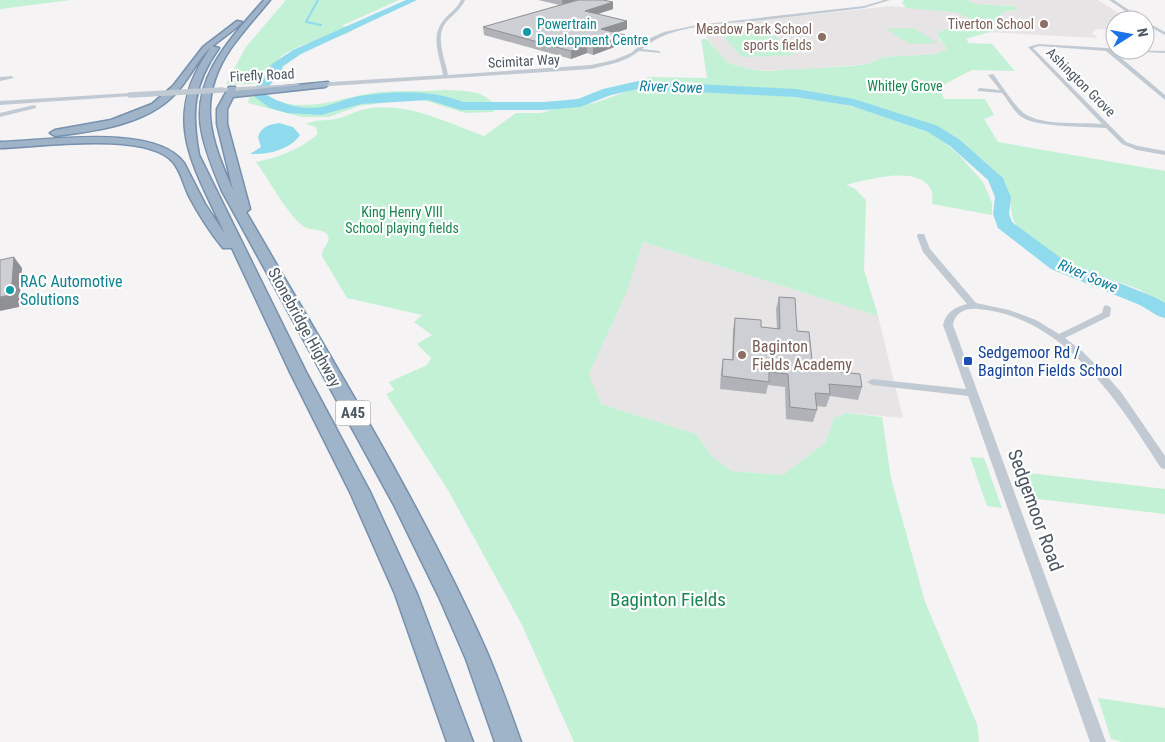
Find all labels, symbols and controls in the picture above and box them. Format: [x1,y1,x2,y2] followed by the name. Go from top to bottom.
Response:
[1105,10,1155,60] north arrow
[537,16,649,48] place label: Powertrain Development Centre
[948,16,1034,32] place label: Tiverton School
[1038,18,1050,30] marker: Tiverton School
[696,21,812,53] place label: Meadow Park School sports fields
[521,26,533,38] marker: Powertrain Development Centre
[1134,27,1151,38] text: N
[816,31,828,43] marker: Meadow Park School sports fields
[1043,44,1119,120] street label: Ashington Grove
[488,51,560,71] street label: Scimitar Way
[229,65,295,85] street label: Firefly Road
[639,77,703,97] water label: River Sowe
[867,78,943,94] park label: Whitley Grove
[345,204,459,236] park label: King Henry VIII School playing fields
[1055,255,1121,297] water label: River Sowe
[264,264,345,390] street label: Stonebridge Highway
[20,272,123,309] place label: RAC Automotive Solutions
[4,284,16,296] marker: RAC Automotive Solutions
[752,337,852,374] place label: Baginton Fields Academy
[978,343,1122,380] place label: Sedgemoor Rd / Baginton Fields School
[736,349,748,361] marker: Baginton Fields Academy
[962,355,974,367] marker: Sedgemoor Rd / Baginton Fields School
[336,400,370,426] road number: A45
[1003,446,1068,574] street label: Sedgemoor Road
[610,588,726,611] park label: Baginton Fields

